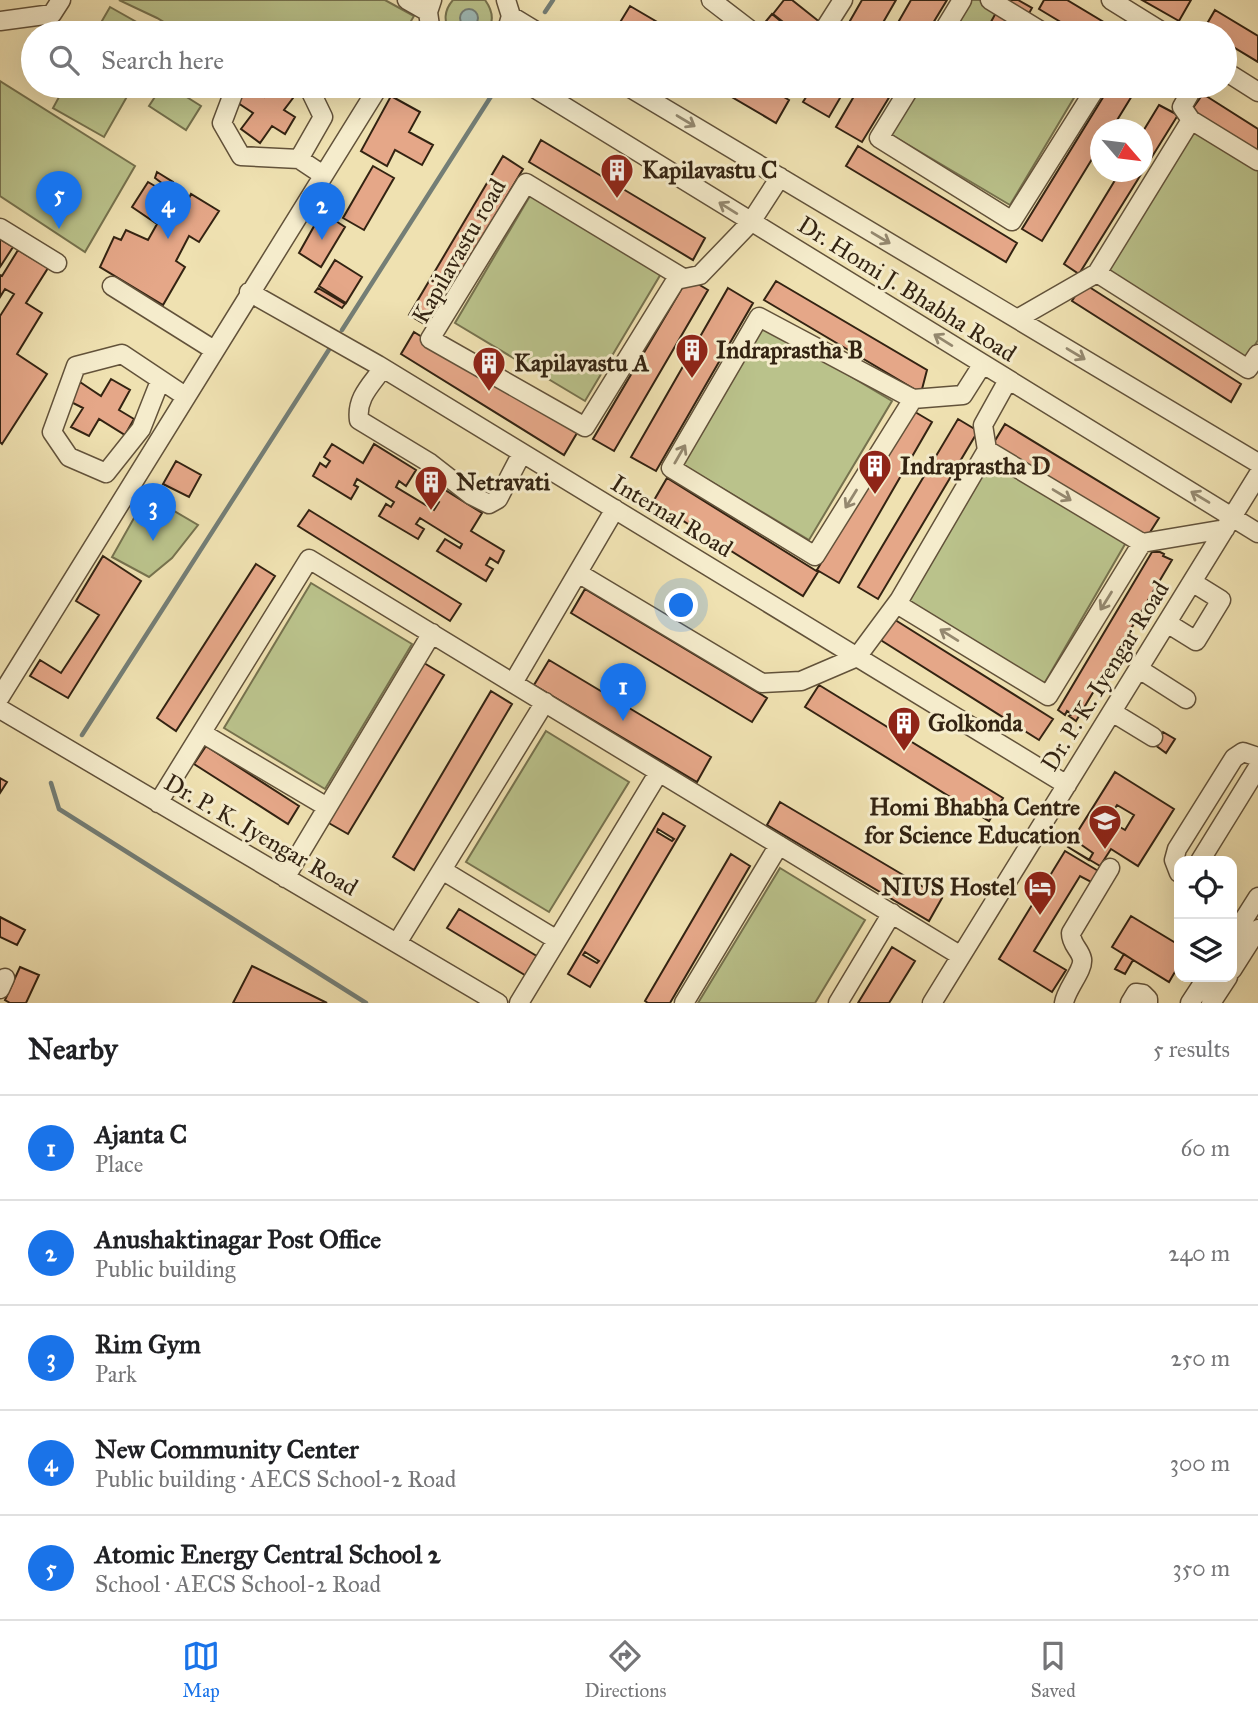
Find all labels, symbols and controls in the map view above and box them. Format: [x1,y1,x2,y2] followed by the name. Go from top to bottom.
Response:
[21,21,1237,98] search box
[45,41,83,79] icon: search
[101,44,224,76] text: Search here
[675,114,695,128] one-way arrow
[1090,119,1153,182] north arrow
[598,151,636,200] building icon: Kapilavastu C
[642,155,777,185] place label: Kapilavastu C
[36,171,82,229] pin: 5
[405,173,513,329] street label: Kapilavastu road
[145,181,191,239] pin: 4
[299,182,345,240] pin: 2
[719,201,739,215] one-way arrow
[792,210,1022,368] street label: Dr. Homi J. Bhabha Road
[870,231,890,245] one-way arrow
[673,331,711,380] building icon: Indraprastha B
[933,333,953,347] one-way arrow
[716,335,863,365] place label: Indraprastha B
[470,344,508,393] building icon: Kapilavastu A
[514,348,650,378] place label: Kapilavastu A
[1066,348,1086,362] one-way arrow
[674,444,687,465] one-way arrow
[856,447,894,496] building icon: Indraprastha D
[900,451,1050,481] place label: Indraprastha D
[412,463,450,512] building icon: Netravati
[456,467,550,497] place label: Netravati
[606,468,738,564] street label: Internal Road
[130,483,176,541] pin: 3
[843,488,857,508] one-way arrow
[1051,488,1071,502] one-way arrow
[1190,490,1210,504] one-way arrow
[1034,575,1176,777] street label: Dr. P. K. Iyengar Road
[664,588,698,622] your location
[1099,590,1113,610] one-way arrow
[940,628,959,643] one-way arrow
[600,663,646,721] pin: 1
[885,704,923,753] building icon: Golkonda
[928,708,1023,738] place label: Golkonda
[159,767,363,903] street label: Dr. P. K. Iyengar Road
[864,792,1080,850] place label: Homi Bhabha Centre for Science Education
[1086,802,1124,851] school or university icon: Homi Bhabha Centre for Science Education
[1174,856,1237,982] map controls
[1174,856,1237,919] button: locate
[1021,868,1059,917] hotel icon: NIUS Hostel
[881,872,1016,902] place label: NIUS Hostel
[1174,919,1237,982] button: layers
[28,1031,118,1067] text: Nearby
[1153,1035,1230,1063] text: 5 results
[95,1118,187,1150] text: Ajanta C
[46,1134,56,1162] text: 1
[1181,1134,1230,1162] text: 60 m
[95,1150,143,1178] text: Place
[95,1223,381,1255] text: Anushaktinagar Post Office
[45,1239,57,1267] text: 2
[1168,1239,1230,1267] text: 240 m
[95,1255,235,1283] text: Public building
[95,1328,201,1360] text: Rim Gym
[46,1344,56,1372] text: 3
[1170,1344,1230,1372] text: 250 m
[95,1360,137,1388] text: Park
[95,1433,359,1465] text: New Community Center
[45,1449,57,1477] text: 4
[1170,1449,1230,1477] text: 300 m
[95,1465,456,1493] text: Public building · AECS School-2 Road
[95,1538,441,1570] text: Atomic Energy Central School 2
[46,1554,56,1582] text: 5
[1172,1554,1230,1582] text: 350 m
[95,1570,381,1598] text: School · AECS School-2 Road
[182,1637,220,1702] tab: Map
[584,1637,666,1702] tab: Directions
[1031,1637,1076,1702] tab: Saved

